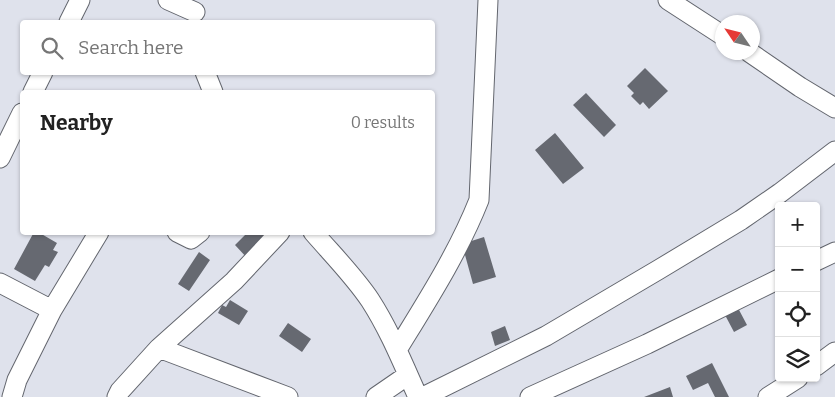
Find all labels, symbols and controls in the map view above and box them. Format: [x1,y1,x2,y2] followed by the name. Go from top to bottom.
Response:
[715,15,760,60] north arrow
[20,20,435,75] search box
[38,34,66,62] icon: search
[78,36,183,59] text: Search here
[40,110,113,136] text: Nearby
[351,113,415,132] text: 0 results
[775,202,820,382] map controls
[775,202,820,247] button: +
[775,247,820,292] button: −
[775,292,820,337] button: locate
[775,337,820,382] button: layers

